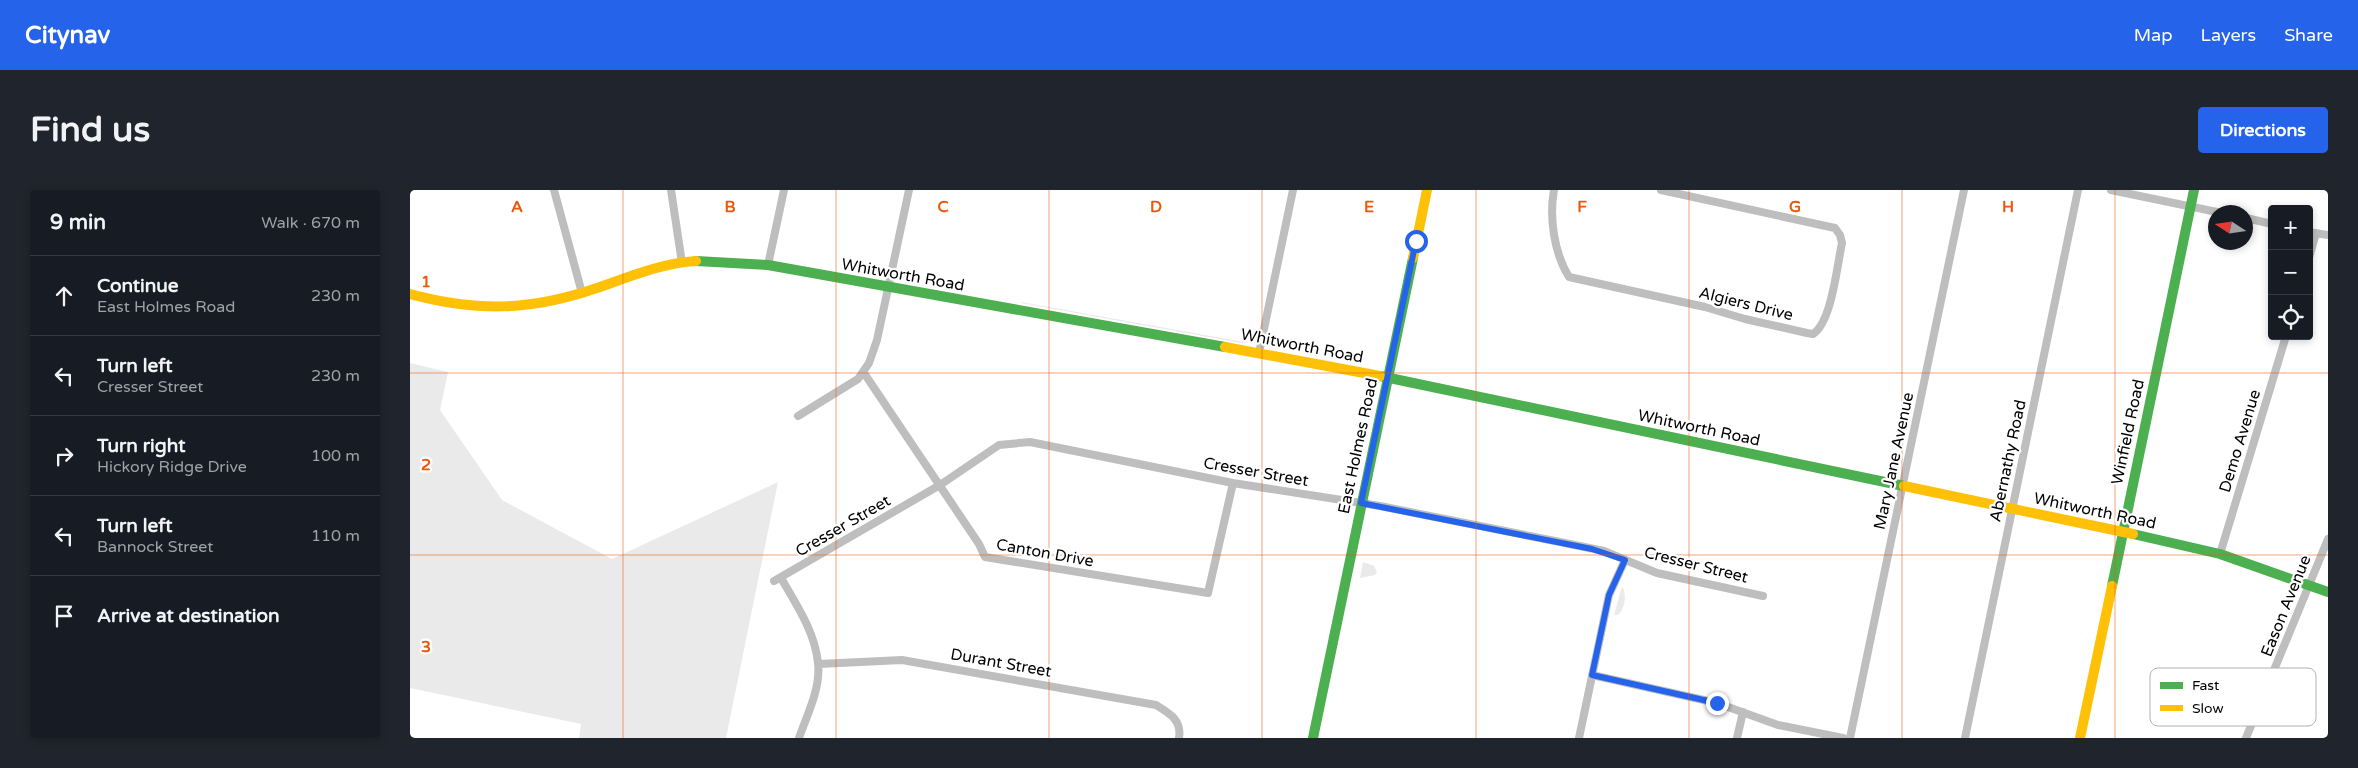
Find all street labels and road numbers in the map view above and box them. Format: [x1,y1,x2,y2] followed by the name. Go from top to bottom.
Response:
[840,254,966,296] street label: Whitworth Road
[1697,283,1795,325] street label: Algiers Drive
[1239,324,1365,368] street label: Whitworth Road
[1334,376,1382,516] street label: East Holmes Road
[2107,377,2149,487] street label: Winfield Road
[2215,387,2265,495] street label: Demo Avenue
[1870,390,1918,532] street label: Mary Jane Avenue
[1985,398,2031,524] street label: Abernathy Road
[1636,405,1762,451] street label: Whitworth Road
[1202,453,1310,491] street label: Cresser Street
[2032,488,2158,534] street label: Whitworth Road
[792,491,894,561] street label: Cresser Street
[995,535,1095,571] street label: Canton Drive
[1642,542,1750,588] street label: Cresser Street
[2257,552,2315,660] street label: Eason Avenue
[949,644,1053,682] street label: Durant Street

